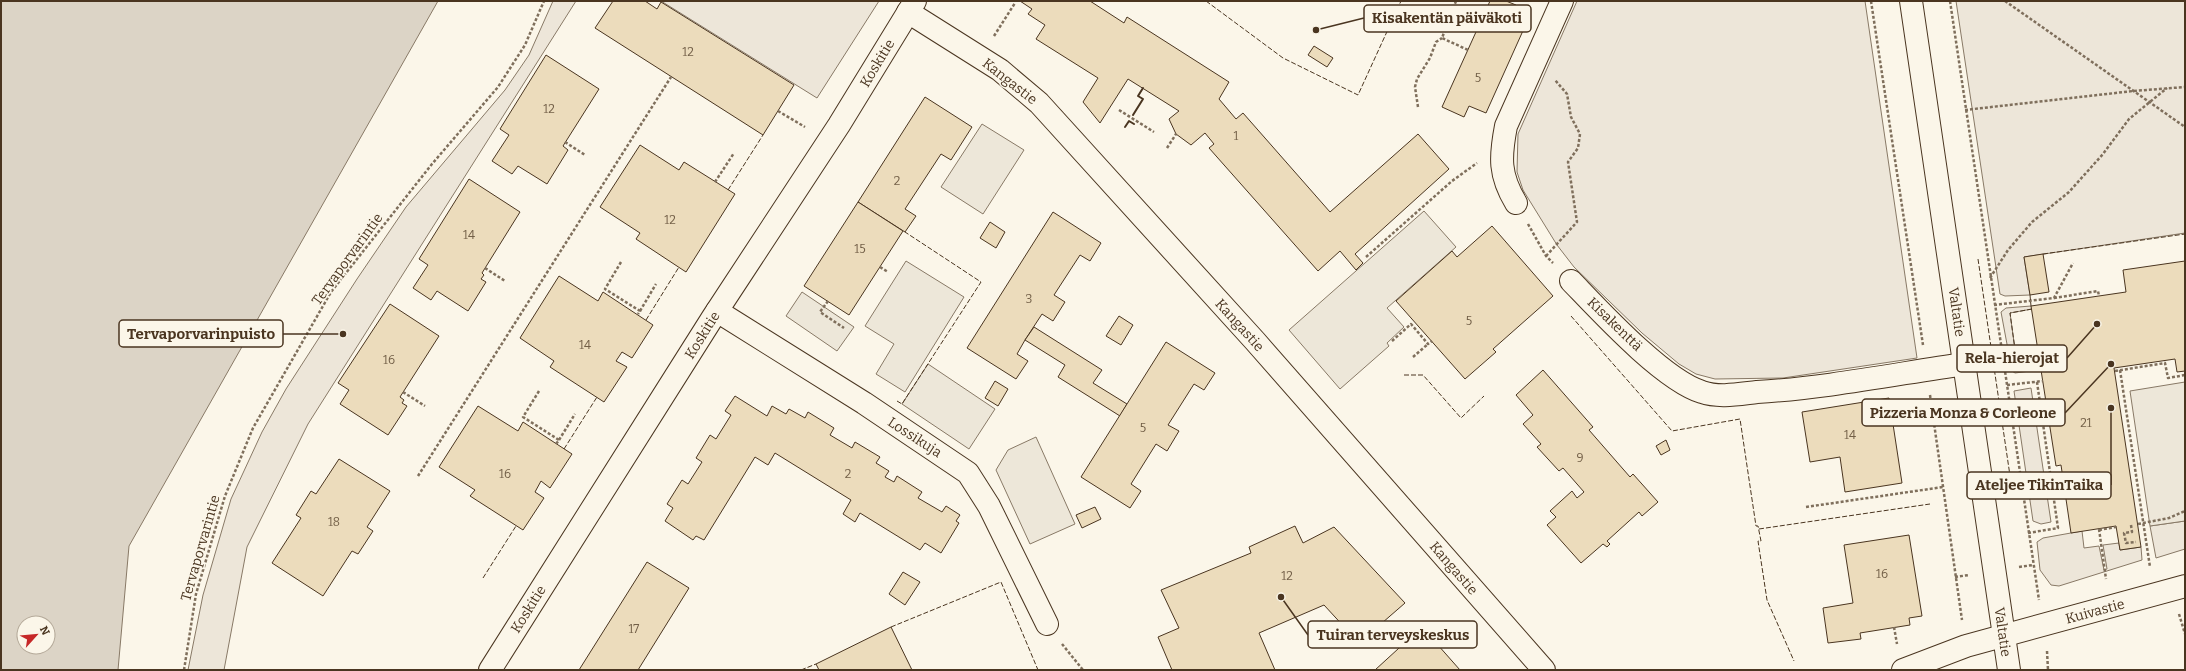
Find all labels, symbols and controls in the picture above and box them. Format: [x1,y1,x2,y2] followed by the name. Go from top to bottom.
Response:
[1364,5,1531,32] callout: Kisakentän päiväkoti
[1372,9,1522,27] text: Kisakentän päiväkoti
[857,36,898,90] street label: Koskitie
[682,45,694,59] house number: 12
[979,55,1040,108] street label: Kangastie
[1475,71,1481,85] house number: 5
[543,102,555,116] house number: 12
[1234,129,1239,143] house number: 1
[894,174,900,188] house number: 2
[308,210,386,309] street label: Tervaporvarintie
[664,213,676,227] house number: 12
[463,228,475,242] house number: 14
[854,242,866,256] house number: 15
[1945,286,1968,338] street label: Valtatie
[1026,292,1033,306] house number: 3
[1584,294,1646,355] street label: Kisakenttä
[1212,296,1268,355] street label: Kangastie
[681,308,724,362] street label: Koskitie
[1466,314,1472,328] house number: 5
[119,320,283,347] callout: Tervaporvarinpuisto
[127,325,275,343] text: Tervaporvarinpuisto
[579,338,591,352] house number: 14
[1957,345,2067,372] callout: Rela-hierojat
[1965,349,2059,367] text: Rela-hierojat
[383,353,395,367] house number: 16
[1862,399,2065,426] callout: Pizzeria Monza & Corleone
[1870,404,2056,422] text: Pizzeria Monza & Corleone
[884,414,945,461] street label: Lossikuja
[2080,416,2092,430] house number: 21
[1140,421,1146,435] house number: 5
[1844,428,1856,442] house number: 14
[1576,451,1584,465] house number: 9
[499,467,511,481] house number: 16
[845,467,851,481] house number: 2
[1967,472,2111,499] callout: Ateljee TikinTaika
[1975,476,2104,494] text: Ateljee TikinTaika
[177,493,224,603] street label: Tervaporvarintie
[328,515,340,529] house number: 18
[1426,538,1481,598] street label: Kangastie
[1876,567,1888,581] house number: 16
[1281,569,1293,583] house number: 12
[507,582,550,636] street label: Koskitie
[2064,595,2127,628] street label: Kuivastie
[1991,606,2014,658] street label: Valtatie
[16,615,56,655] north arrow
[1308,621,1477,648] callout: Tuiran terveyskeskus
[629,622,639,636] house number: 17
[37,624,52,638] text: N
[1317,626,1469,644] text: Tuiran terveyskeskus

